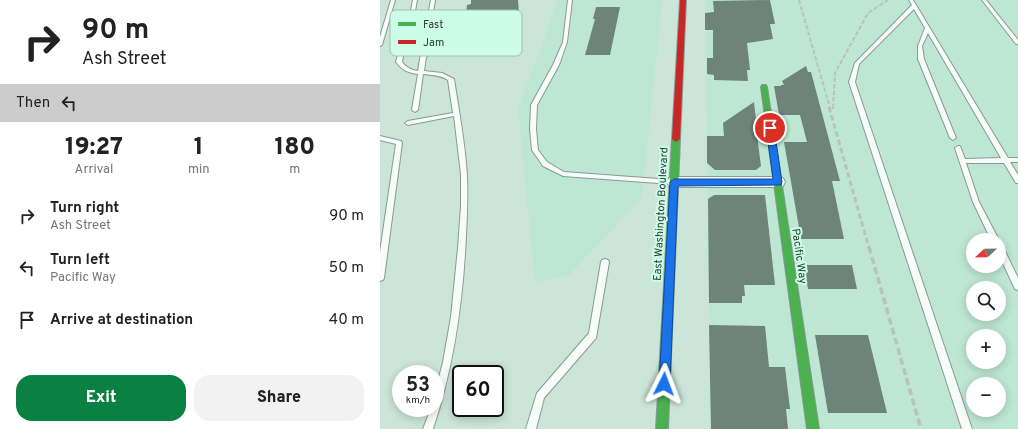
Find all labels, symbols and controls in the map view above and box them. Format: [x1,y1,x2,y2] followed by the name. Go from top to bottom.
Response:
[390,10,522,56] legend
[82,13,149,49] text: 90 m
[16,16,68,68] icon: right
[423,18,443,32] text: Fast
[423,36,444,50] text: Jam
[82,48,167,71] text: Ash Street
[58,92,80,114] icon: left
[16,94,50,113] text: Then
[753,111,787,145] pin
[759,117,781,139] icon: arrive
[65,133,123,163] text: 19:27
[194,133,204,163] text: 1
[275,133,315,163] text: 180
[651,147,671,281] street label: East Washington Boulevard
[75,162,113,178] text: Arrival
[188,162,210,178] text: min
[289,162,300,178] text: m
[50,199,119,218] text: Turn right
[16,205,38,227] icon: right
[329,207,364,226] text: 90 m
[50,218,111,234] text: Ash Street
[788,228,810,285] street label: Pacific Way
[966,233,1006,273] north arrow
[966,233,1006,417] map controls
[50,251,110,270] text: Turn left
[16,257,38,279] icon: left
[329,259,364,278] text: 50 m
[50,270,116,286] text: Pacific Way
[966,281,1006,321] button: search
[16,309,38,331] icon: arrive
[50,311,193,330] text: Arrive at destination
[329,311,364,330] text: 40 m
[966,329,1006,369] button: +
[643,363,685,405] position arrow
[452,365,504,417] speed limit sign: 60
[406,373,430,399] text: 53
[16,375,186,421] button: Exit
[194,375,364,421] button: Share
[966,377,1006,417] button: −
[406,394,430,407] text: km/h

